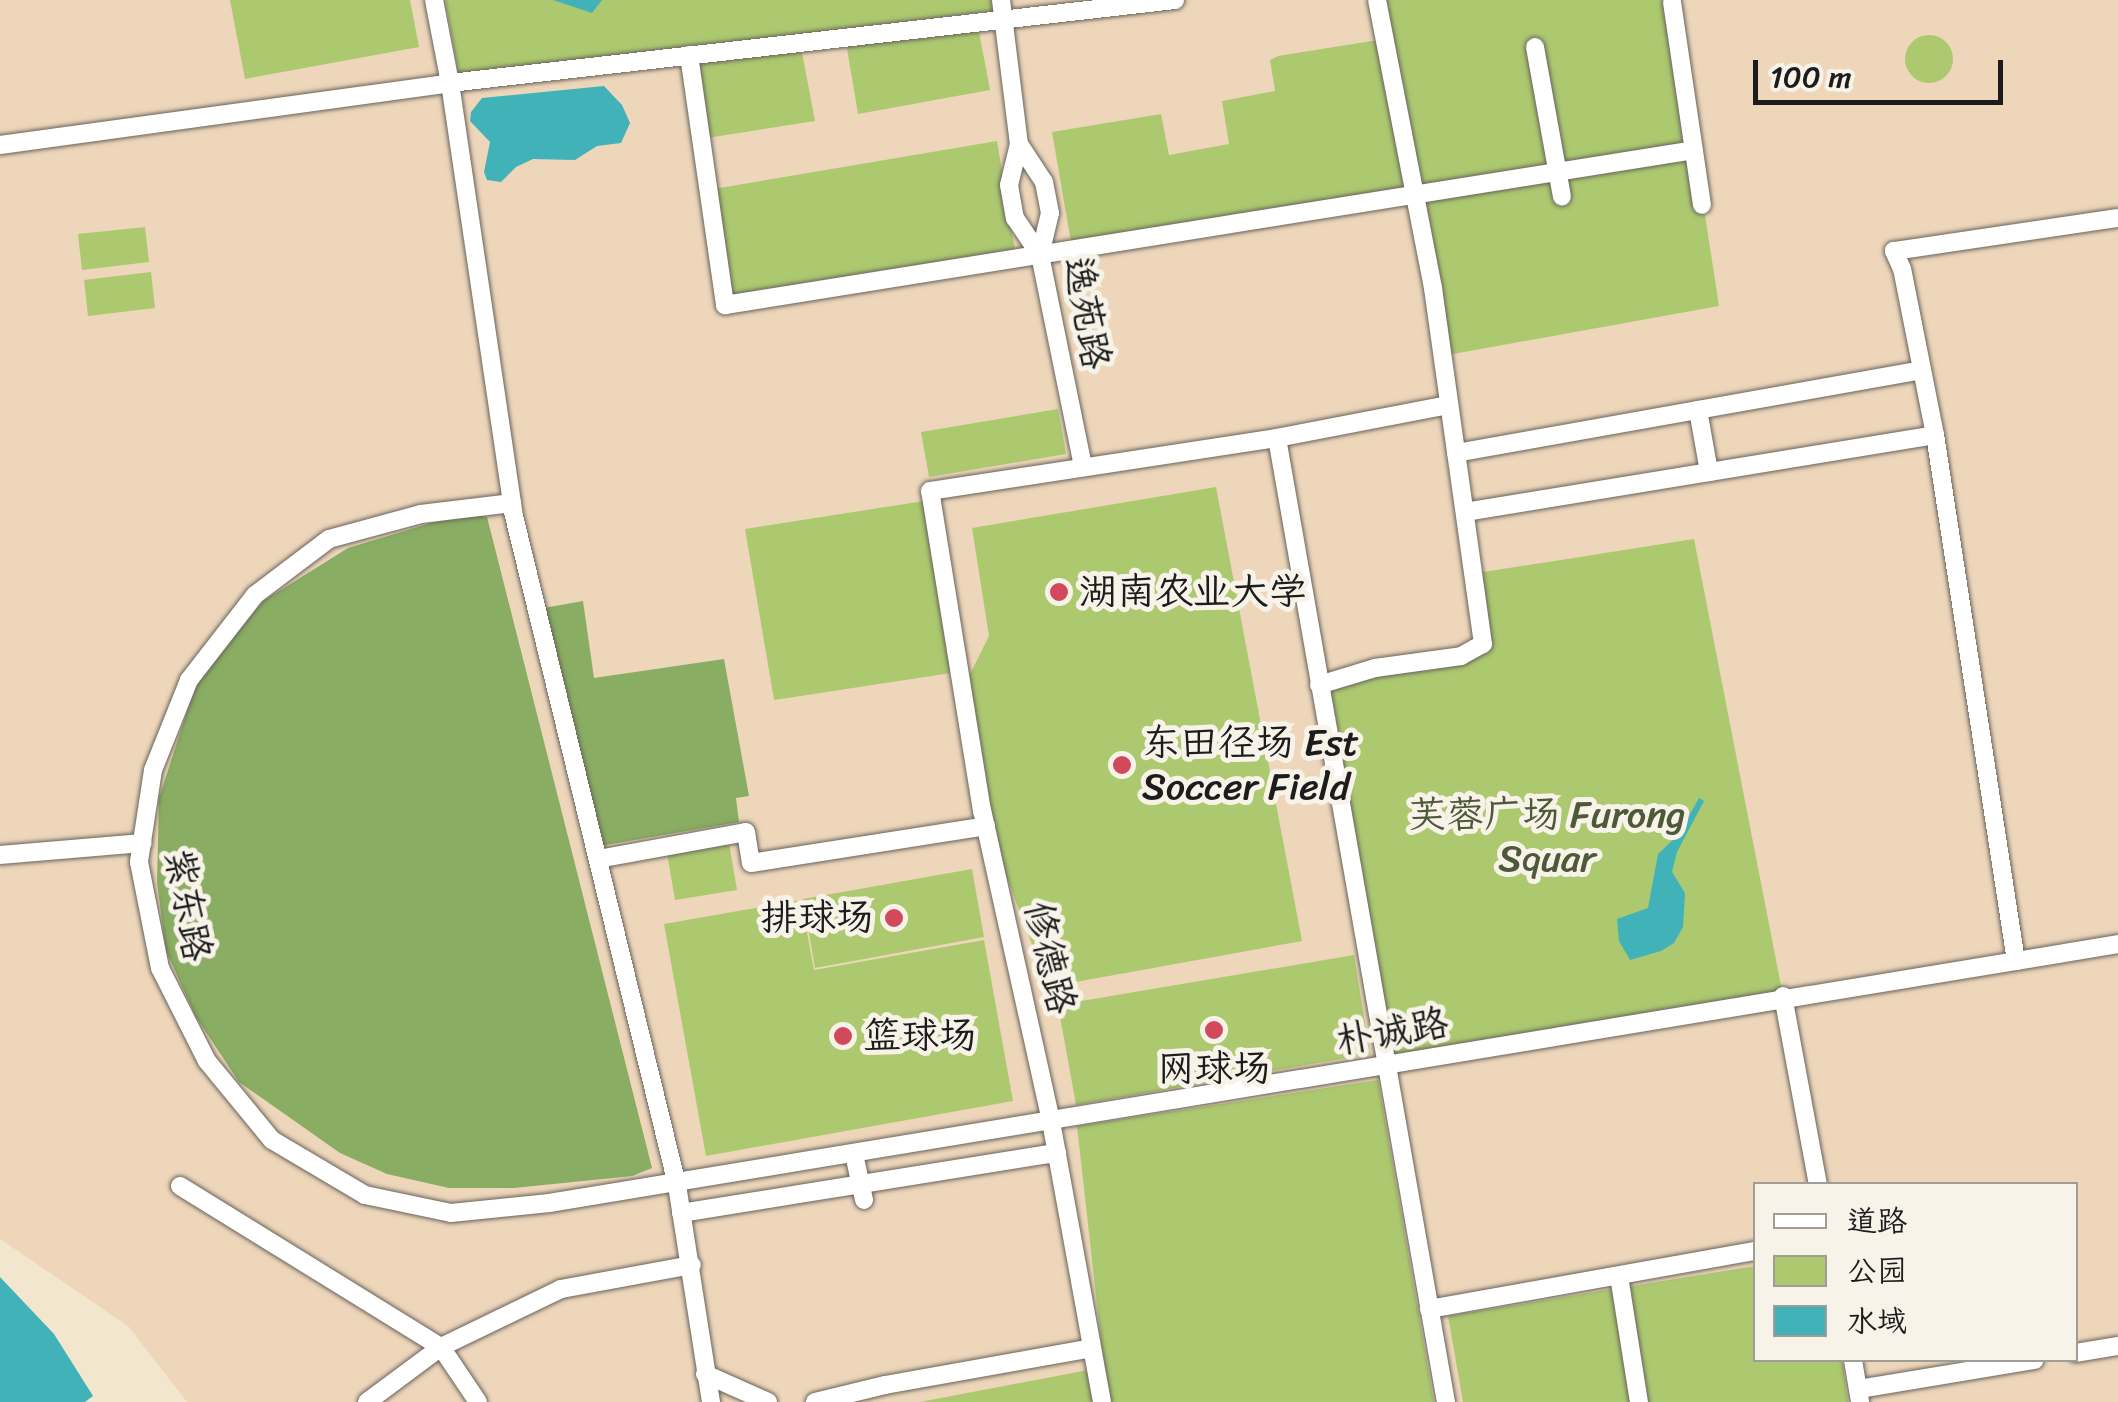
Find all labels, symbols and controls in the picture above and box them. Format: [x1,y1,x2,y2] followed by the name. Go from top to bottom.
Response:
[1758,40,2008,102] scale bar
[1770,50,1852,104] text: 100 m
[1055,253,1119,373] street label: 逸苑路
[1079,569,1307,615] place label: 湖南农业大学
[1048,581,1070,603] marker: 湖南农业大学
[1142,720,1359,809] place label: 东田径场 Est Soccer Field
[1111,754,1133,776] marker: 东田径场 Est Soccer Field
[1408,792,1686,882] park label: 芙蓉广场 Furong Squar
[156,845,220,965] street label: 紫东路
[760,895,874,941] place label: 排球场
[1015,897,1085,1019] street label: 修德路
[883,907,905,929] marker: 排球场
[1332,1000,1452,1064] street label: 朴诚路
[863,1013,977,1059] place label: 篮球场
[1203,1019,1225,1041] marker: 网球场
[832,1025,854,1047] marker: 篮球场
[1157,1046,1271,1092] place label: 网球场
[1753,1182,2078,1362] legend
[1847,1194,1907,1248] text: 道路
[1847,1244,1907,1298] text: 公园
[1847,1294,1907,1348] text: 水域

